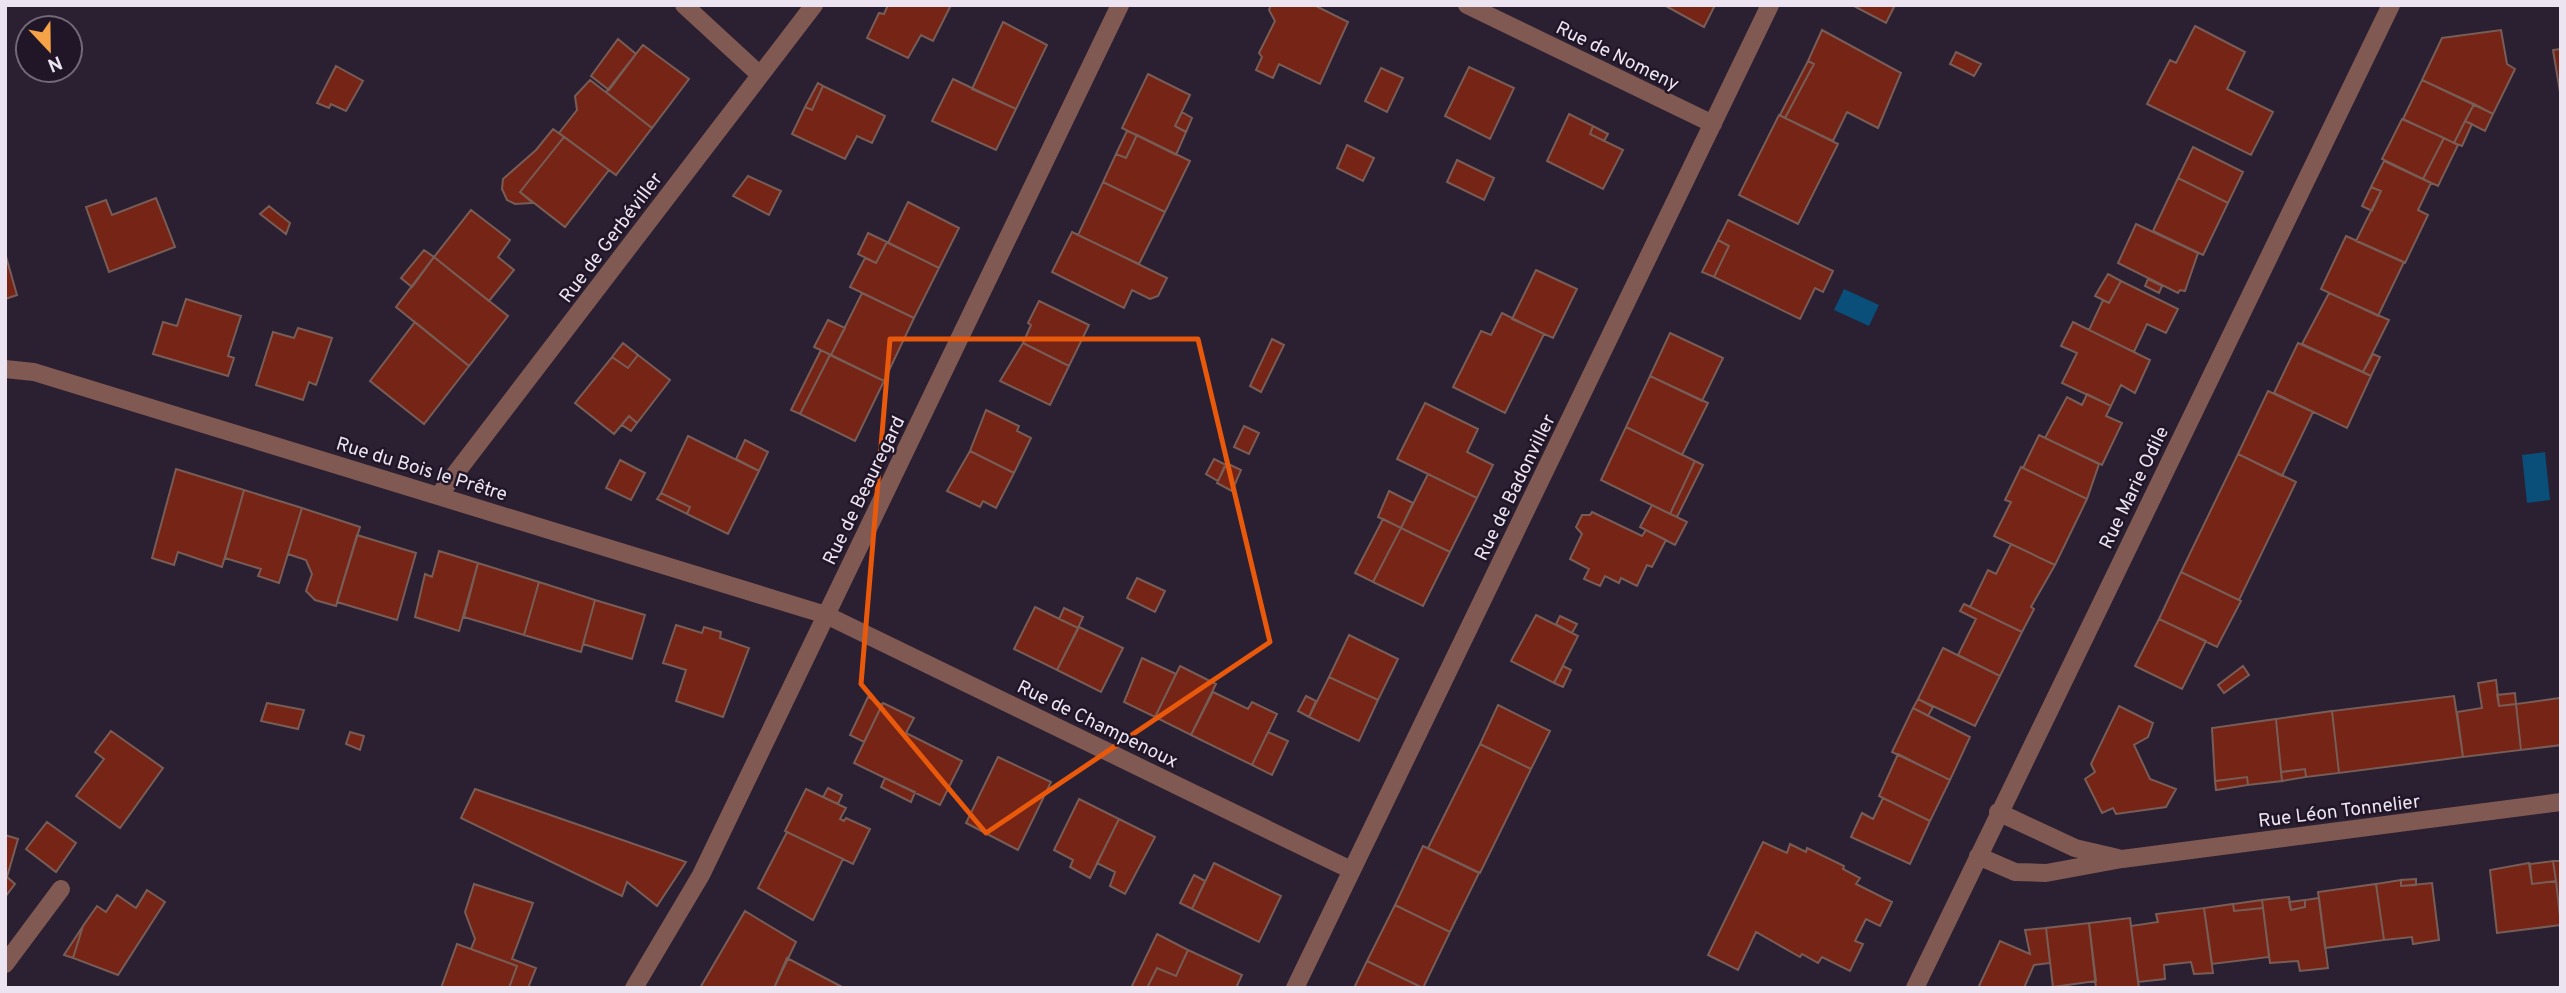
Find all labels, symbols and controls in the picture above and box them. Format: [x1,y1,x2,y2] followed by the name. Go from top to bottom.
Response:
[14,14,84,84] north arrow
[1551,17,1683,97] street label: Rue de Nomeny
[44,49,65,77] text: N
[555,168,669,308] street label: Rue de Gerbéviller
[1470,410,1562,565] street label: Rue de Badonviller
[818,412,911,569] street label: Rue de Beauregard
[2095,422,2175,553] street label: Rue Marie Odile
[333,432,510,507] street label: Rue du Bois le Prêtre
[1013,675,1182,774] street label: Rue de Champenoux
[2257,790,2422,834] street label: Rue Léon Tonnelier

